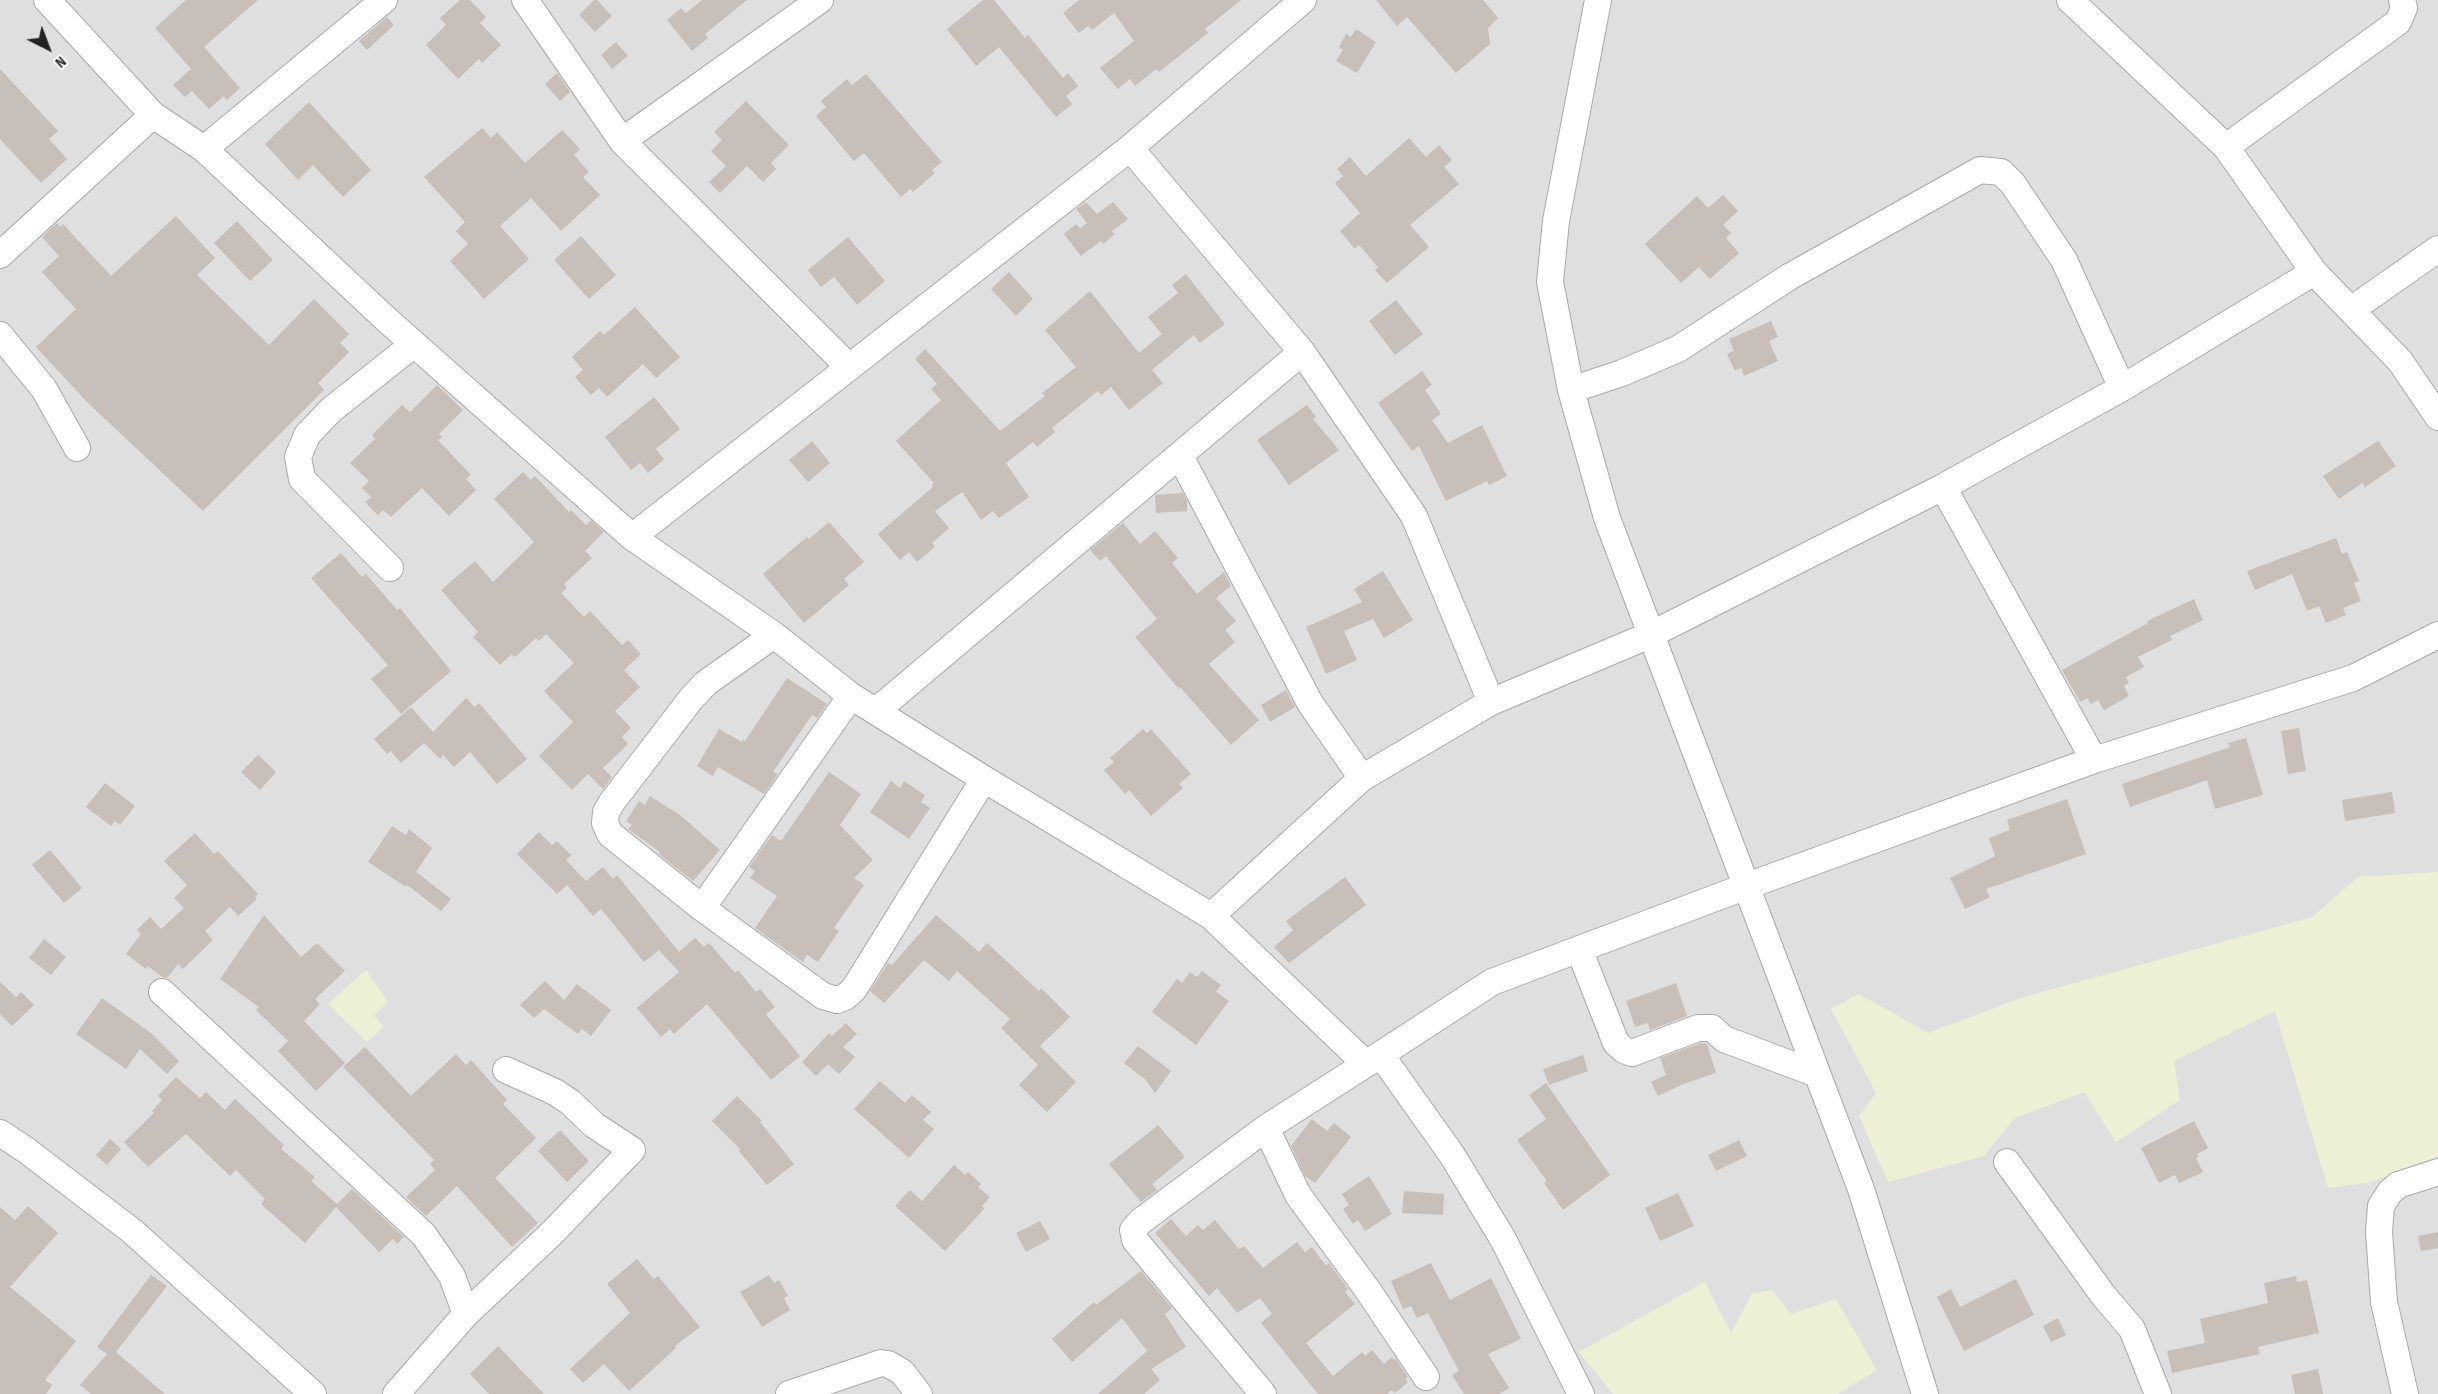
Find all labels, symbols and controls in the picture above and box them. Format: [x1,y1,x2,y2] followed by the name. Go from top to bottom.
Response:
[18,18,78,78] north arrow
[51,52,70,72] text: N

